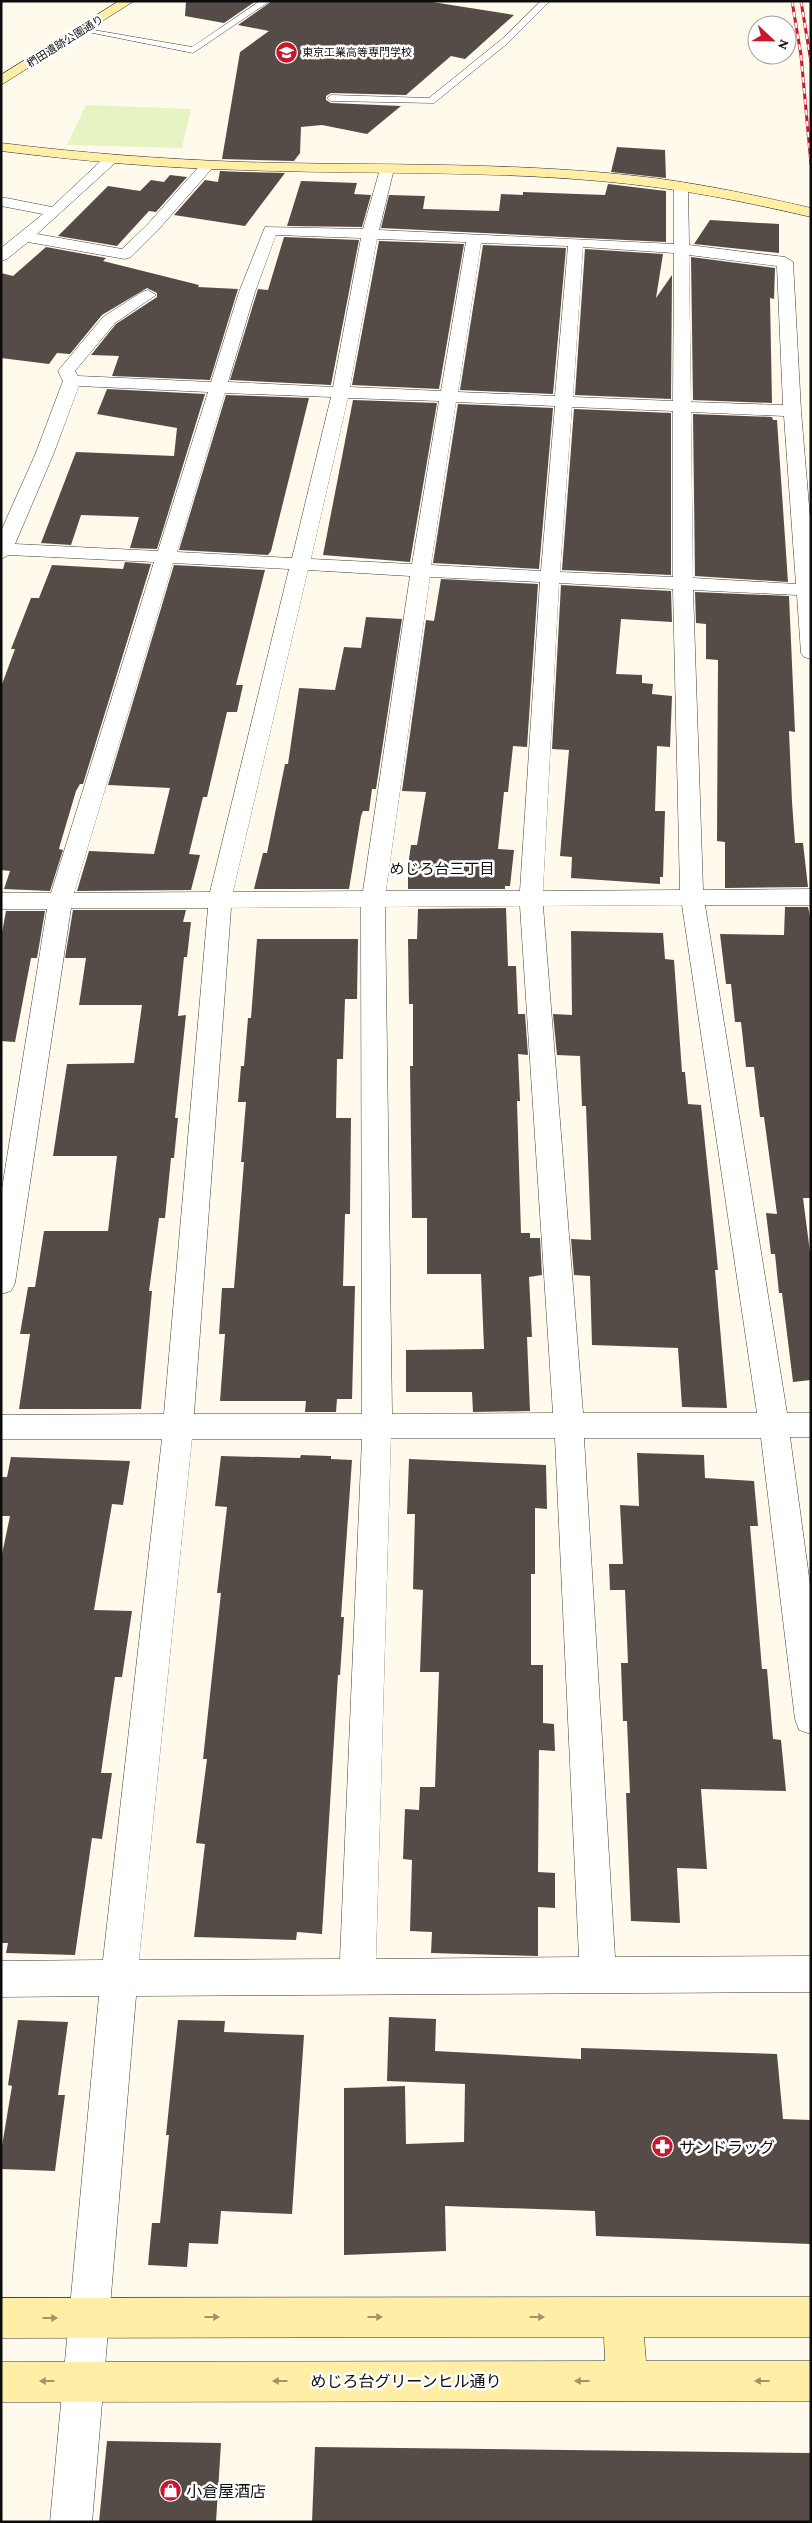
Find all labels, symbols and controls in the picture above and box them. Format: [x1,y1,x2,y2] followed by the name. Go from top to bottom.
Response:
[25,13,105,69] street label: 椚田遺跡公園通り
[747,15,797,65] north arrow
[775,37,793,53] text: N
[274,40,298,64] school or university icon: 東京工業高等専門学校
[302,46,412,58] place label: 東京工業高等専門学校
[389,861,495,877] district label: めじろ台三丁目
[651,2135,675,2159] pharmacy icon: サンドラッグ
[679,2139,775,2156] place label: サンドラッグ
[205,2313,221,2321] one-way arrow
[367,2313,383,2321] one-way arrow
[530,2313,546,2321] one-way arrow
[42,2314,58,2322] one-way arrow
[310,2373,502,2390] street label: めじろ台グリーンヒル通り
[271,2377,287,2385] one-way arrow
[574,2377,590,2385] one-way arrow
[754,2377,770,2385] one-way arrow
[39,2378,55,2386] one-way arrow
[158,2479,182,2503] shop icon: 小倉屋酒店
[186,2483,266,2500] place label: 小倉屋酒店

